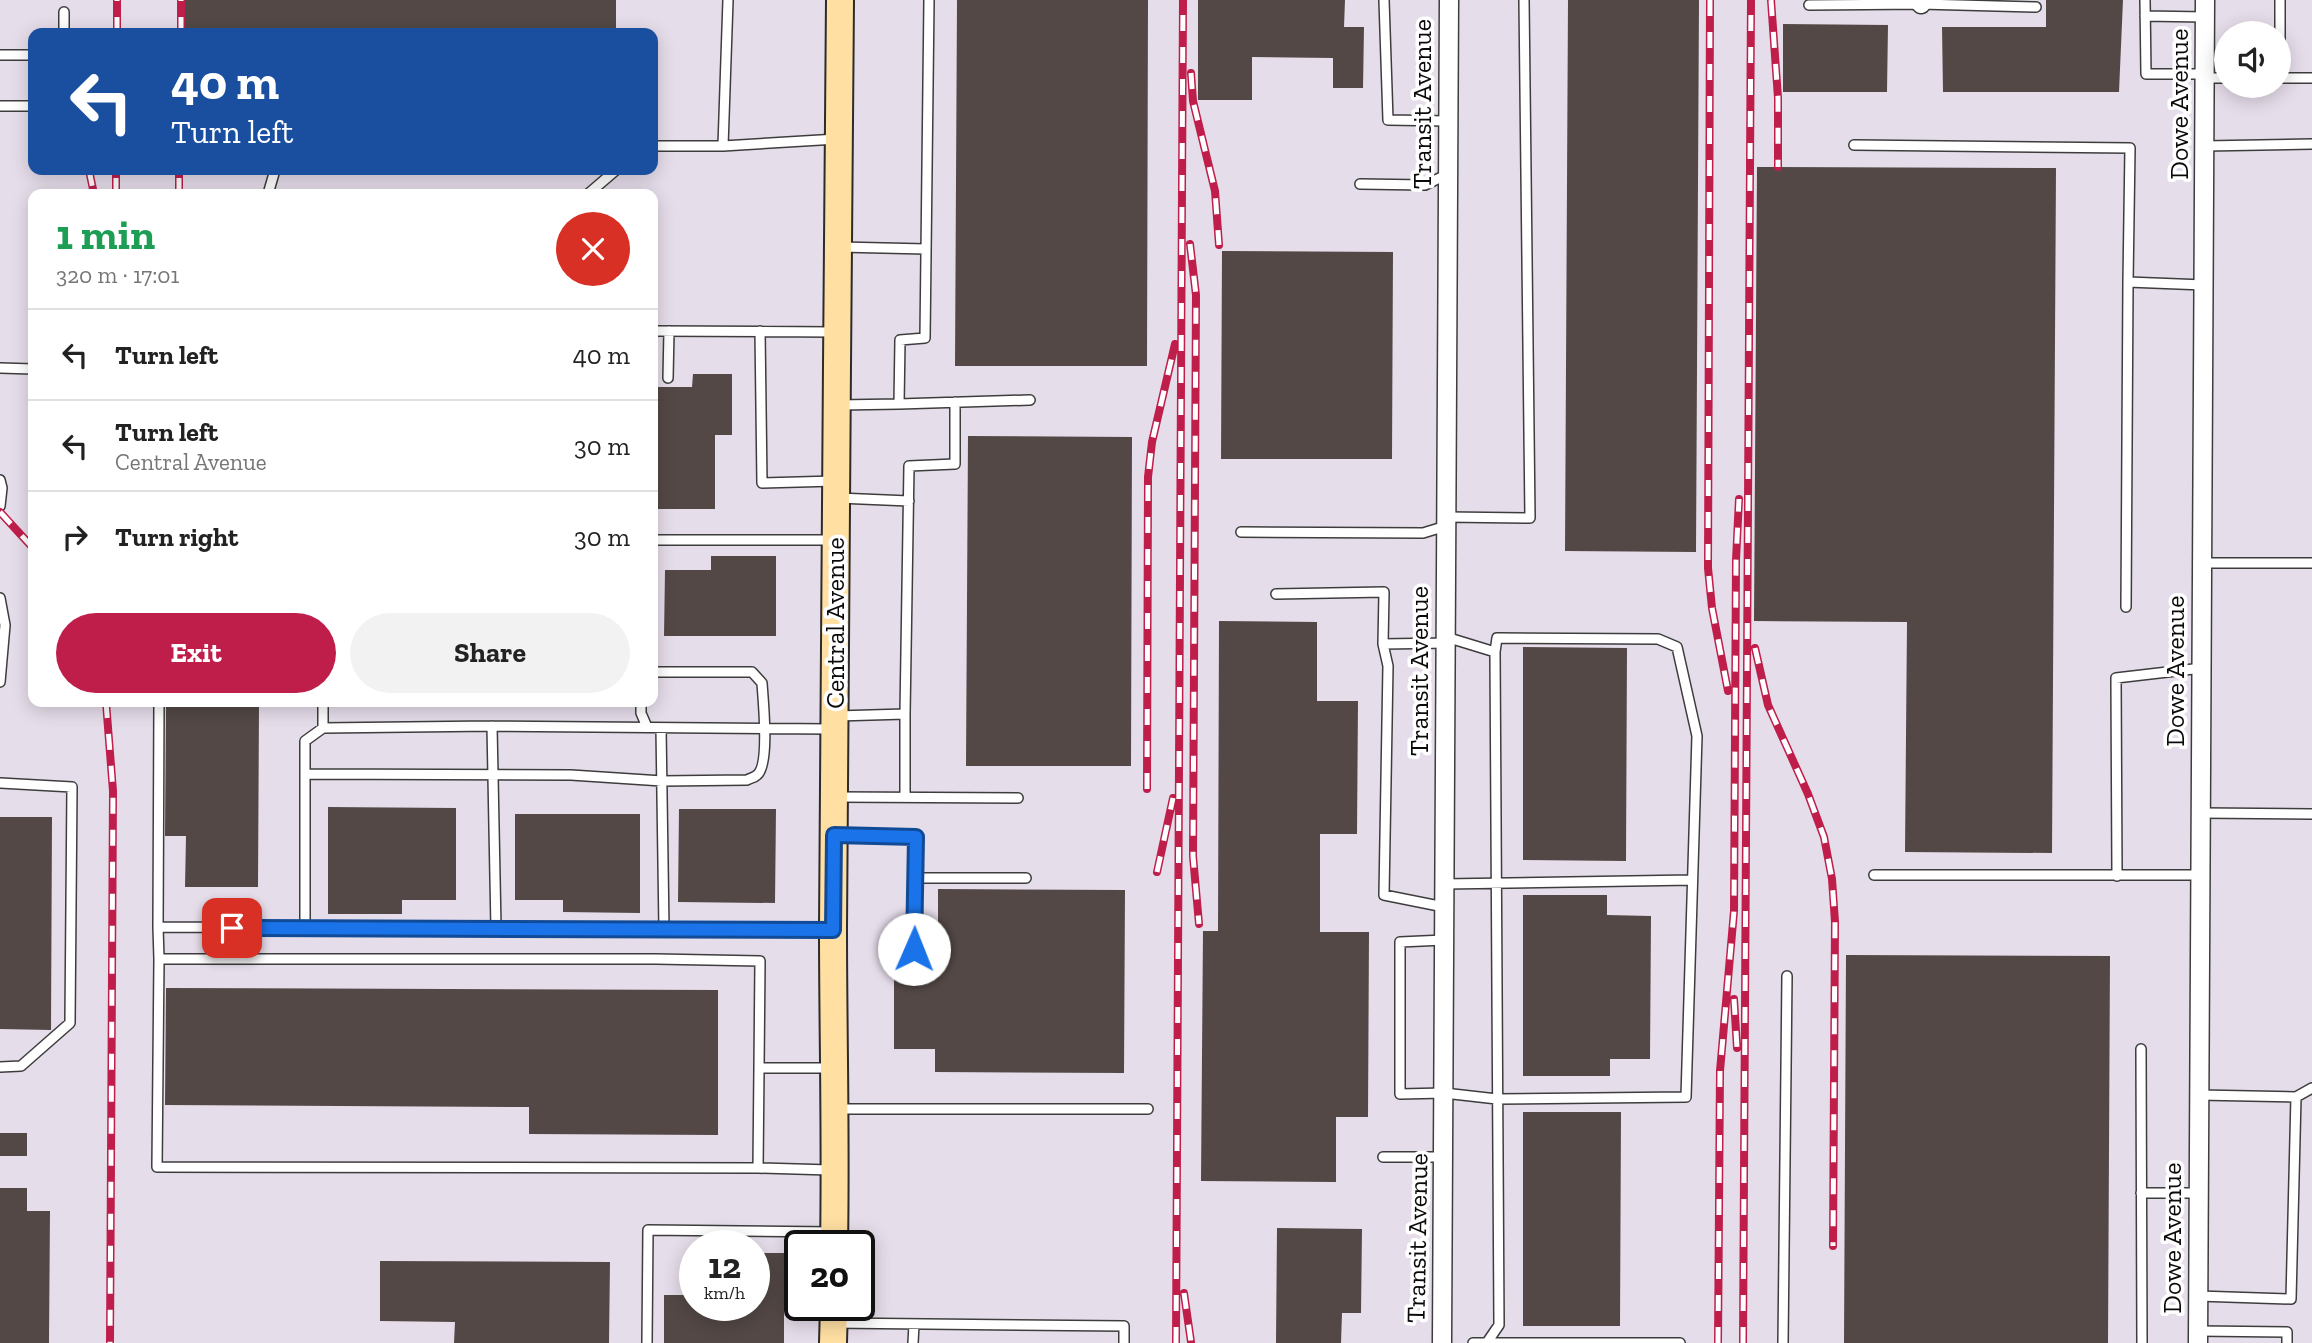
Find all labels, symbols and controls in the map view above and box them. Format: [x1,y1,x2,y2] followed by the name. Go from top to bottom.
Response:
[1406,19,1438,189] street label: Transit Avenue
[2214,21,2291,98] map controls
[2214,21,2291,98] button: sound
[2163,29,2195,179] street label: Dowe Avenue
[171,53,279,112] text: 40 m
[56,56,147,147] icon: left
[171,113,293,151] text: Turn left
[56,209,155,260] text: 1 min
[556,212,630,286] button: close
[56,261,179,289] text: 320 m · 17:01
[56,336,94,374] icon: left
[115,339,218,371] text: Turn left
[573,339,630,371] text: 40 m
[115,416,218,448] text: Turn left
[56,427,94,465] icon: left
[574,430,630,462] text: 30 m
[115,448,267,476] text: Central Avenue
[56,518,94,556] icon: right
[115,521,238,553] text: Turn right
[574,521,630,553] text: 30 m
[819,537,851,709] street label: Central Avenue
[1403,586,1435,756] street label: Transit Avenue
[2159,596,2191,746] street label: Dowe Avenue
[56,613,336,693] button: Exit
[350,613,630,693] button: Share
[202,898,262,958] pin
[213,909,251,947] icon: arrive
[877,912,951,986] position arrow
[1400,1153,1434,1323] street label: Transit Avenue
[2156,1163,2188,1313] street label: Dowe Avenue
[784,1230,875,1321] speed limit sign: 20
[708,1245,741,1287] text: 12
[704,1282,745,1304] text: km/h

